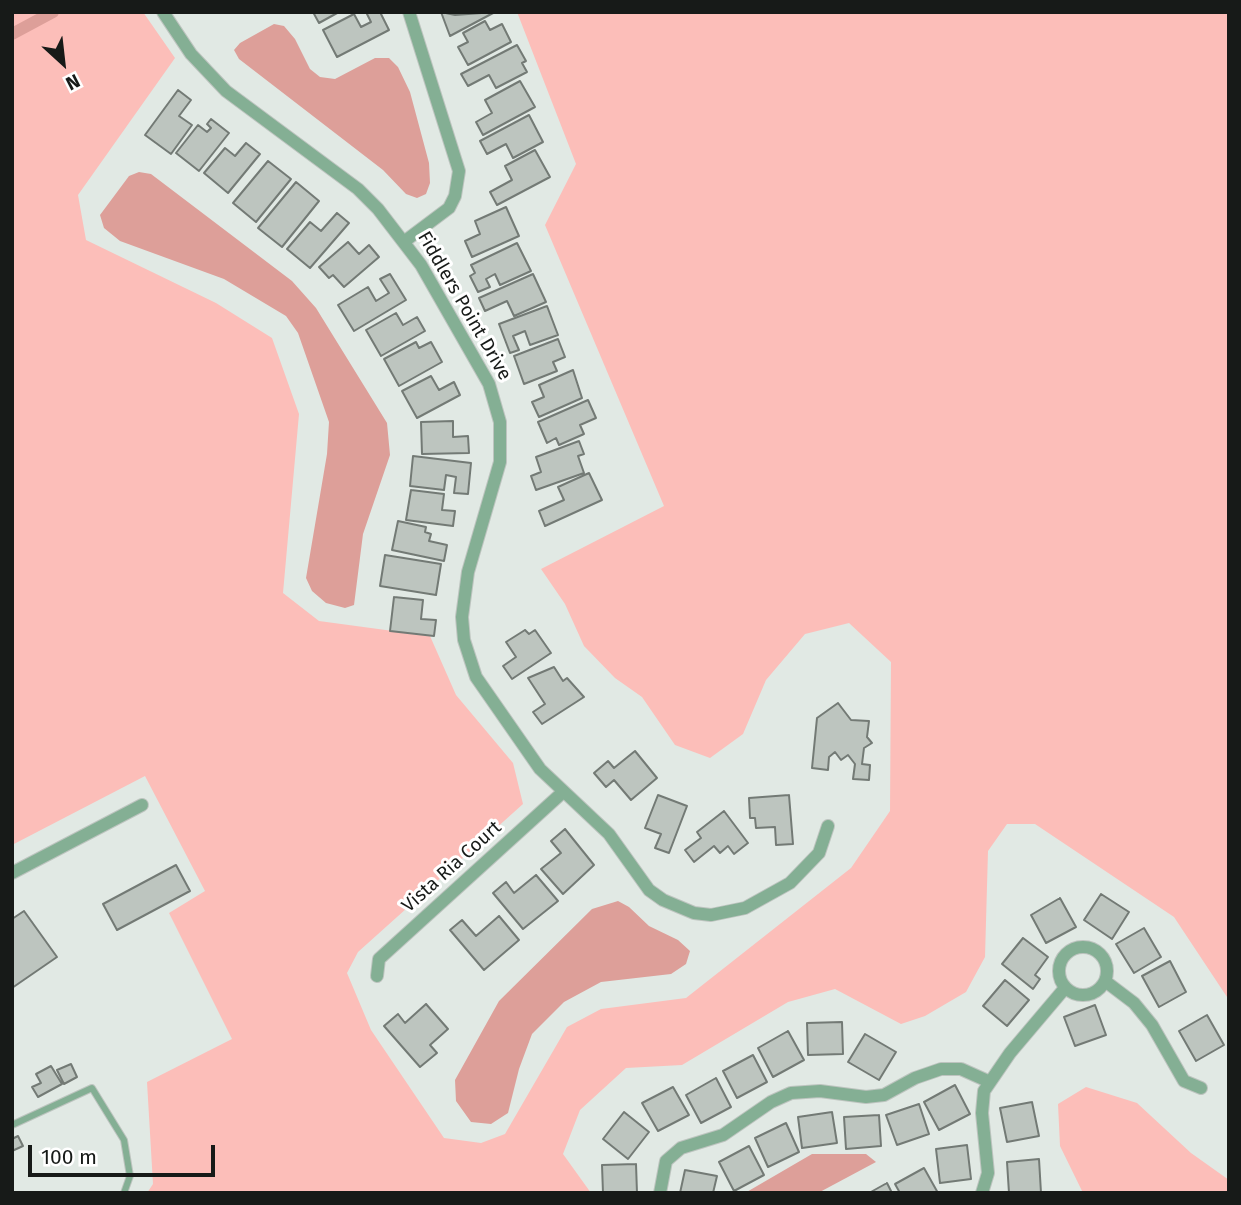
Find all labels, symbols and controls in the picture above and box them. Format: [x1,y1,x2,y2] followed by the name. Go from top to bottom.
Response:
[28,28,98,98] north arrow
[62,69,84,95] text: N
[412,228,516,384] street label: Fiddlers Point Drive
[398,816,506,918] street label: Vista Ria Court
[32,1132,219,1176] scale bar
[41,1144,97,1170] text: 100 m

